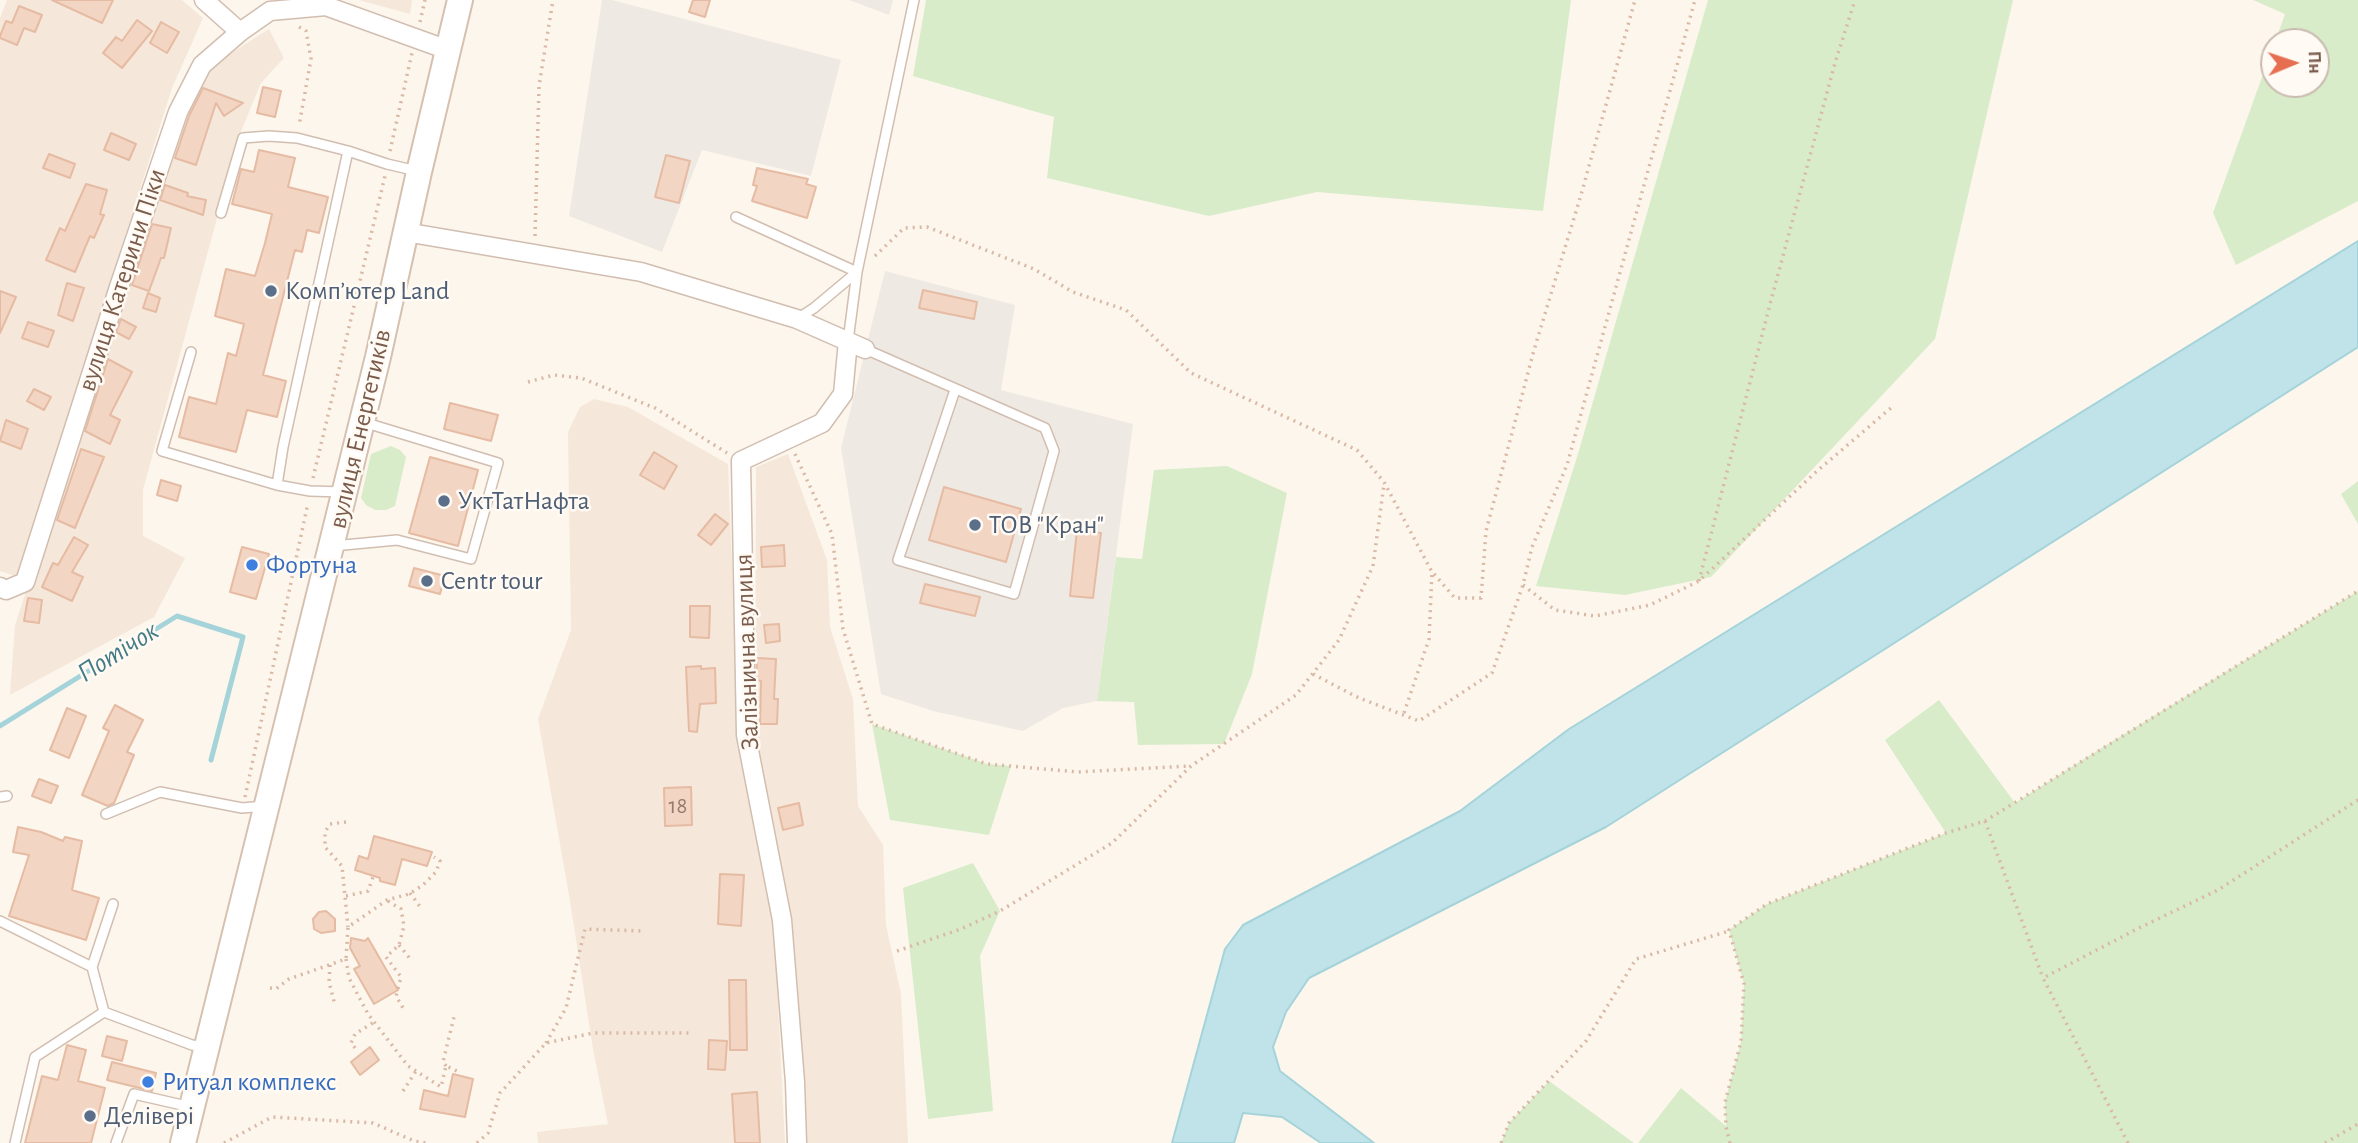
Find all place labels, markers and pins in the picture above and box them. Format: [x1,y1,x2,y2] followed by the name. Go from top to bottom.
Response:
[285,275,450,307] place label: Комп’ютер Land
[263,283,279,299] marker: Комп’ютер Land
[458,485,590,517] place label: УктТатНафта
[436,493,452,509] marker: УктТатНафта
[989,509,1104,541] place label: ТОВ "Кран"
[967,517,983,533] marker: ТОВ "Кран"
[266,549,357,581] place label: Фортуна
[244,557,260,573] marker: Фортуна
[441,565,542,597] place label: Centr tour
[419,573,435,589] marker: Centr tour
[162,1066,337,1098] place label: Ритуал комплекс
[140,1074,156,1090] marker: Ритуал комплекс
[104,1100,194,1132] place label: Делівері
[82,1108,98,1124] marker: Делівері

